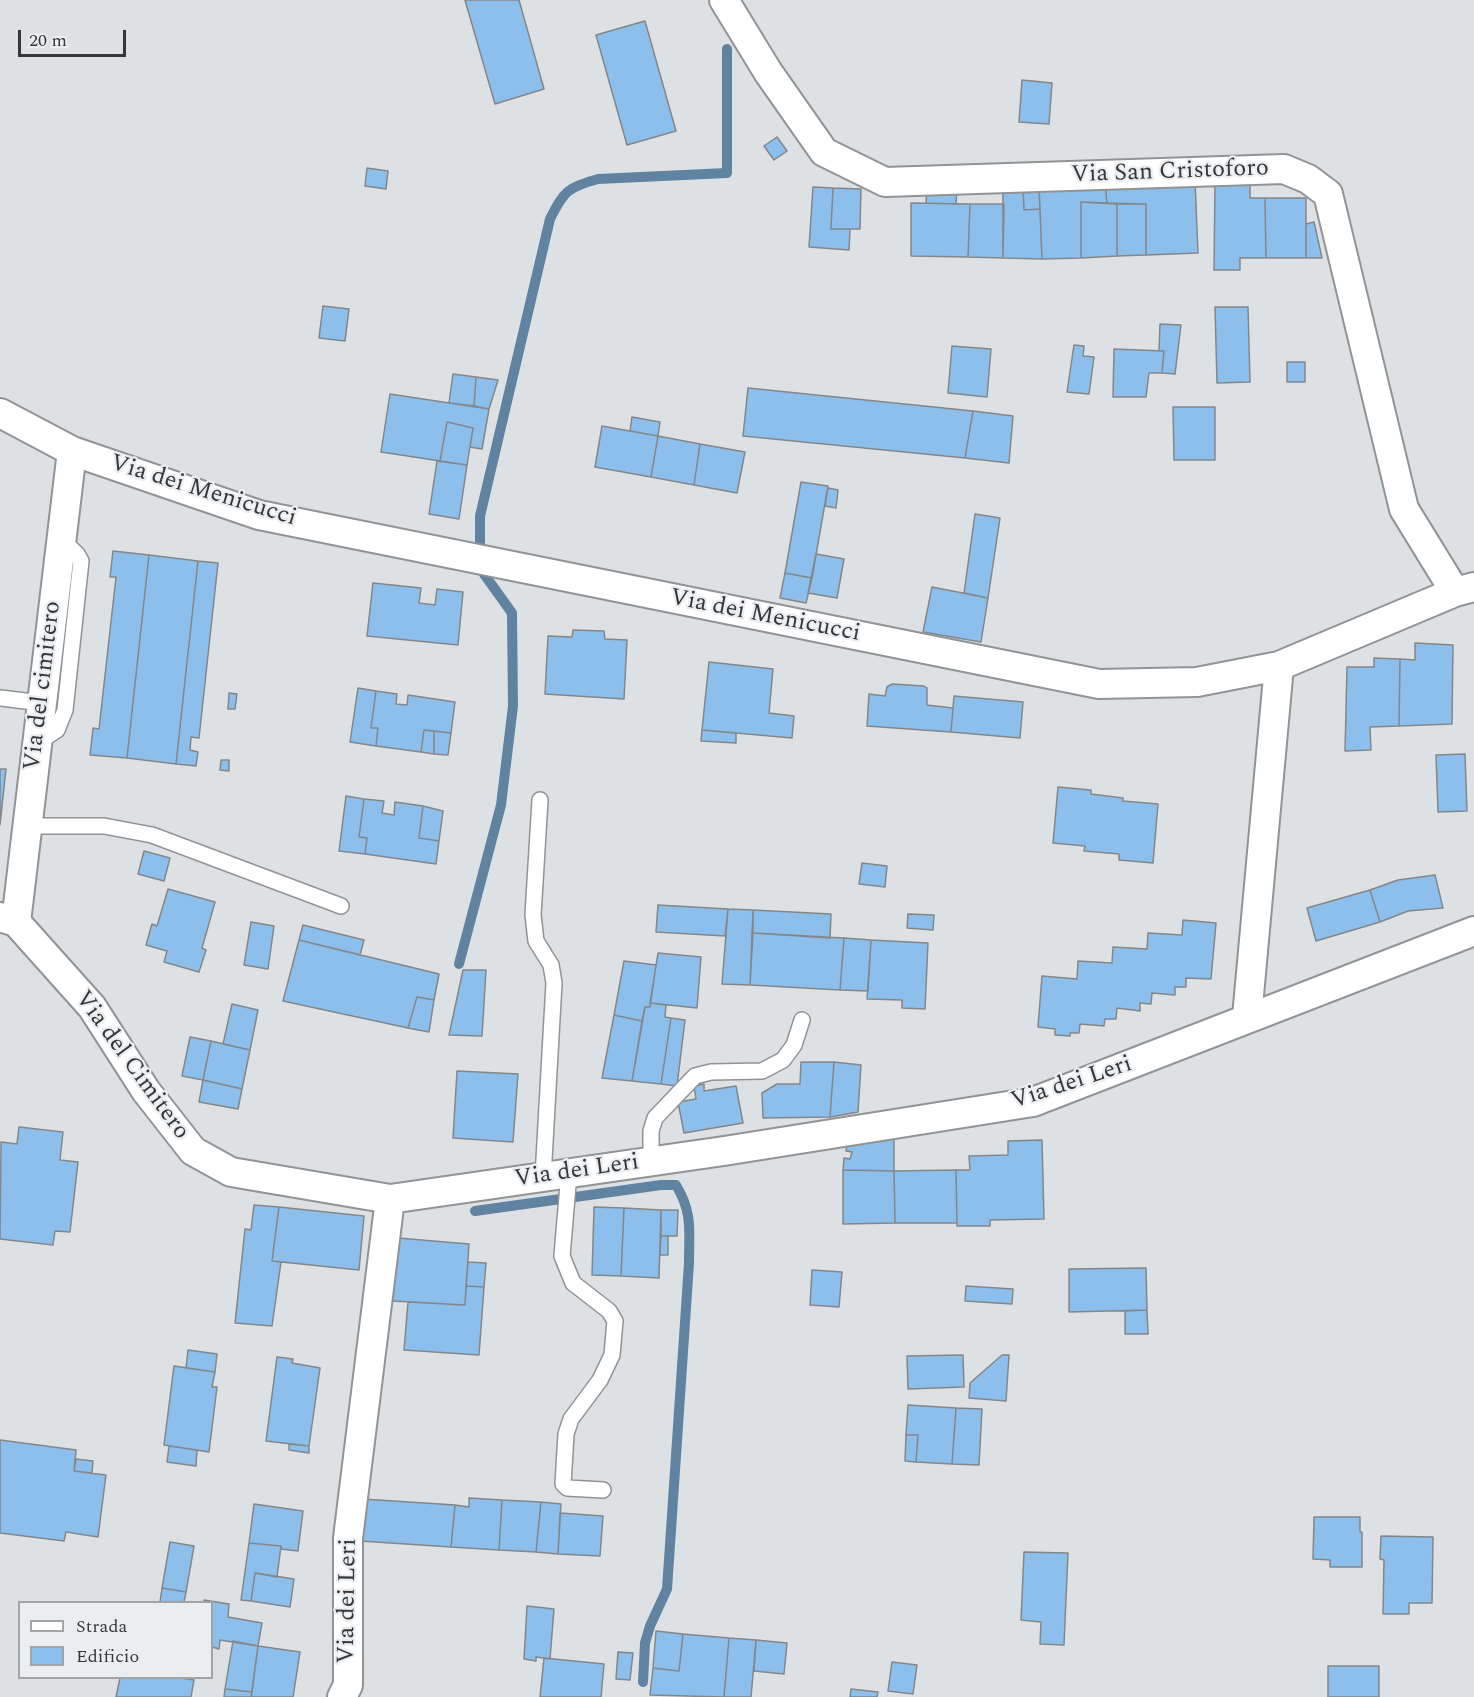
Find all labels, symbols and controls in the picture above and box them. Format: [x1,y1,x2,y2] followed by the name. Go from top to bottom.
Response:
[21,18,129,56] scale bar
[29,27,67,54] text: 20 m
[1071,155,1269,191] street label: Via San Cristoforo
[107,450,299,534] street label: Via dei Menicucci
[668,584,862,650] street label: Via dei Menicucci
[19,600,69,772] street label: Via del cimitero
[67,986,195,1146] street label: Via del Cimitero
[1008,1051,1136,1117] street label: Via dei Leri
[513,1149,641,1195] street label: Via dei Leri
[334,1538,364,1664] street label: Via dei Leri
[18,1601,213,1679] legend
[76,1613,127,1640] text: Strada
[76,1643,139,1670] text: Edificio

